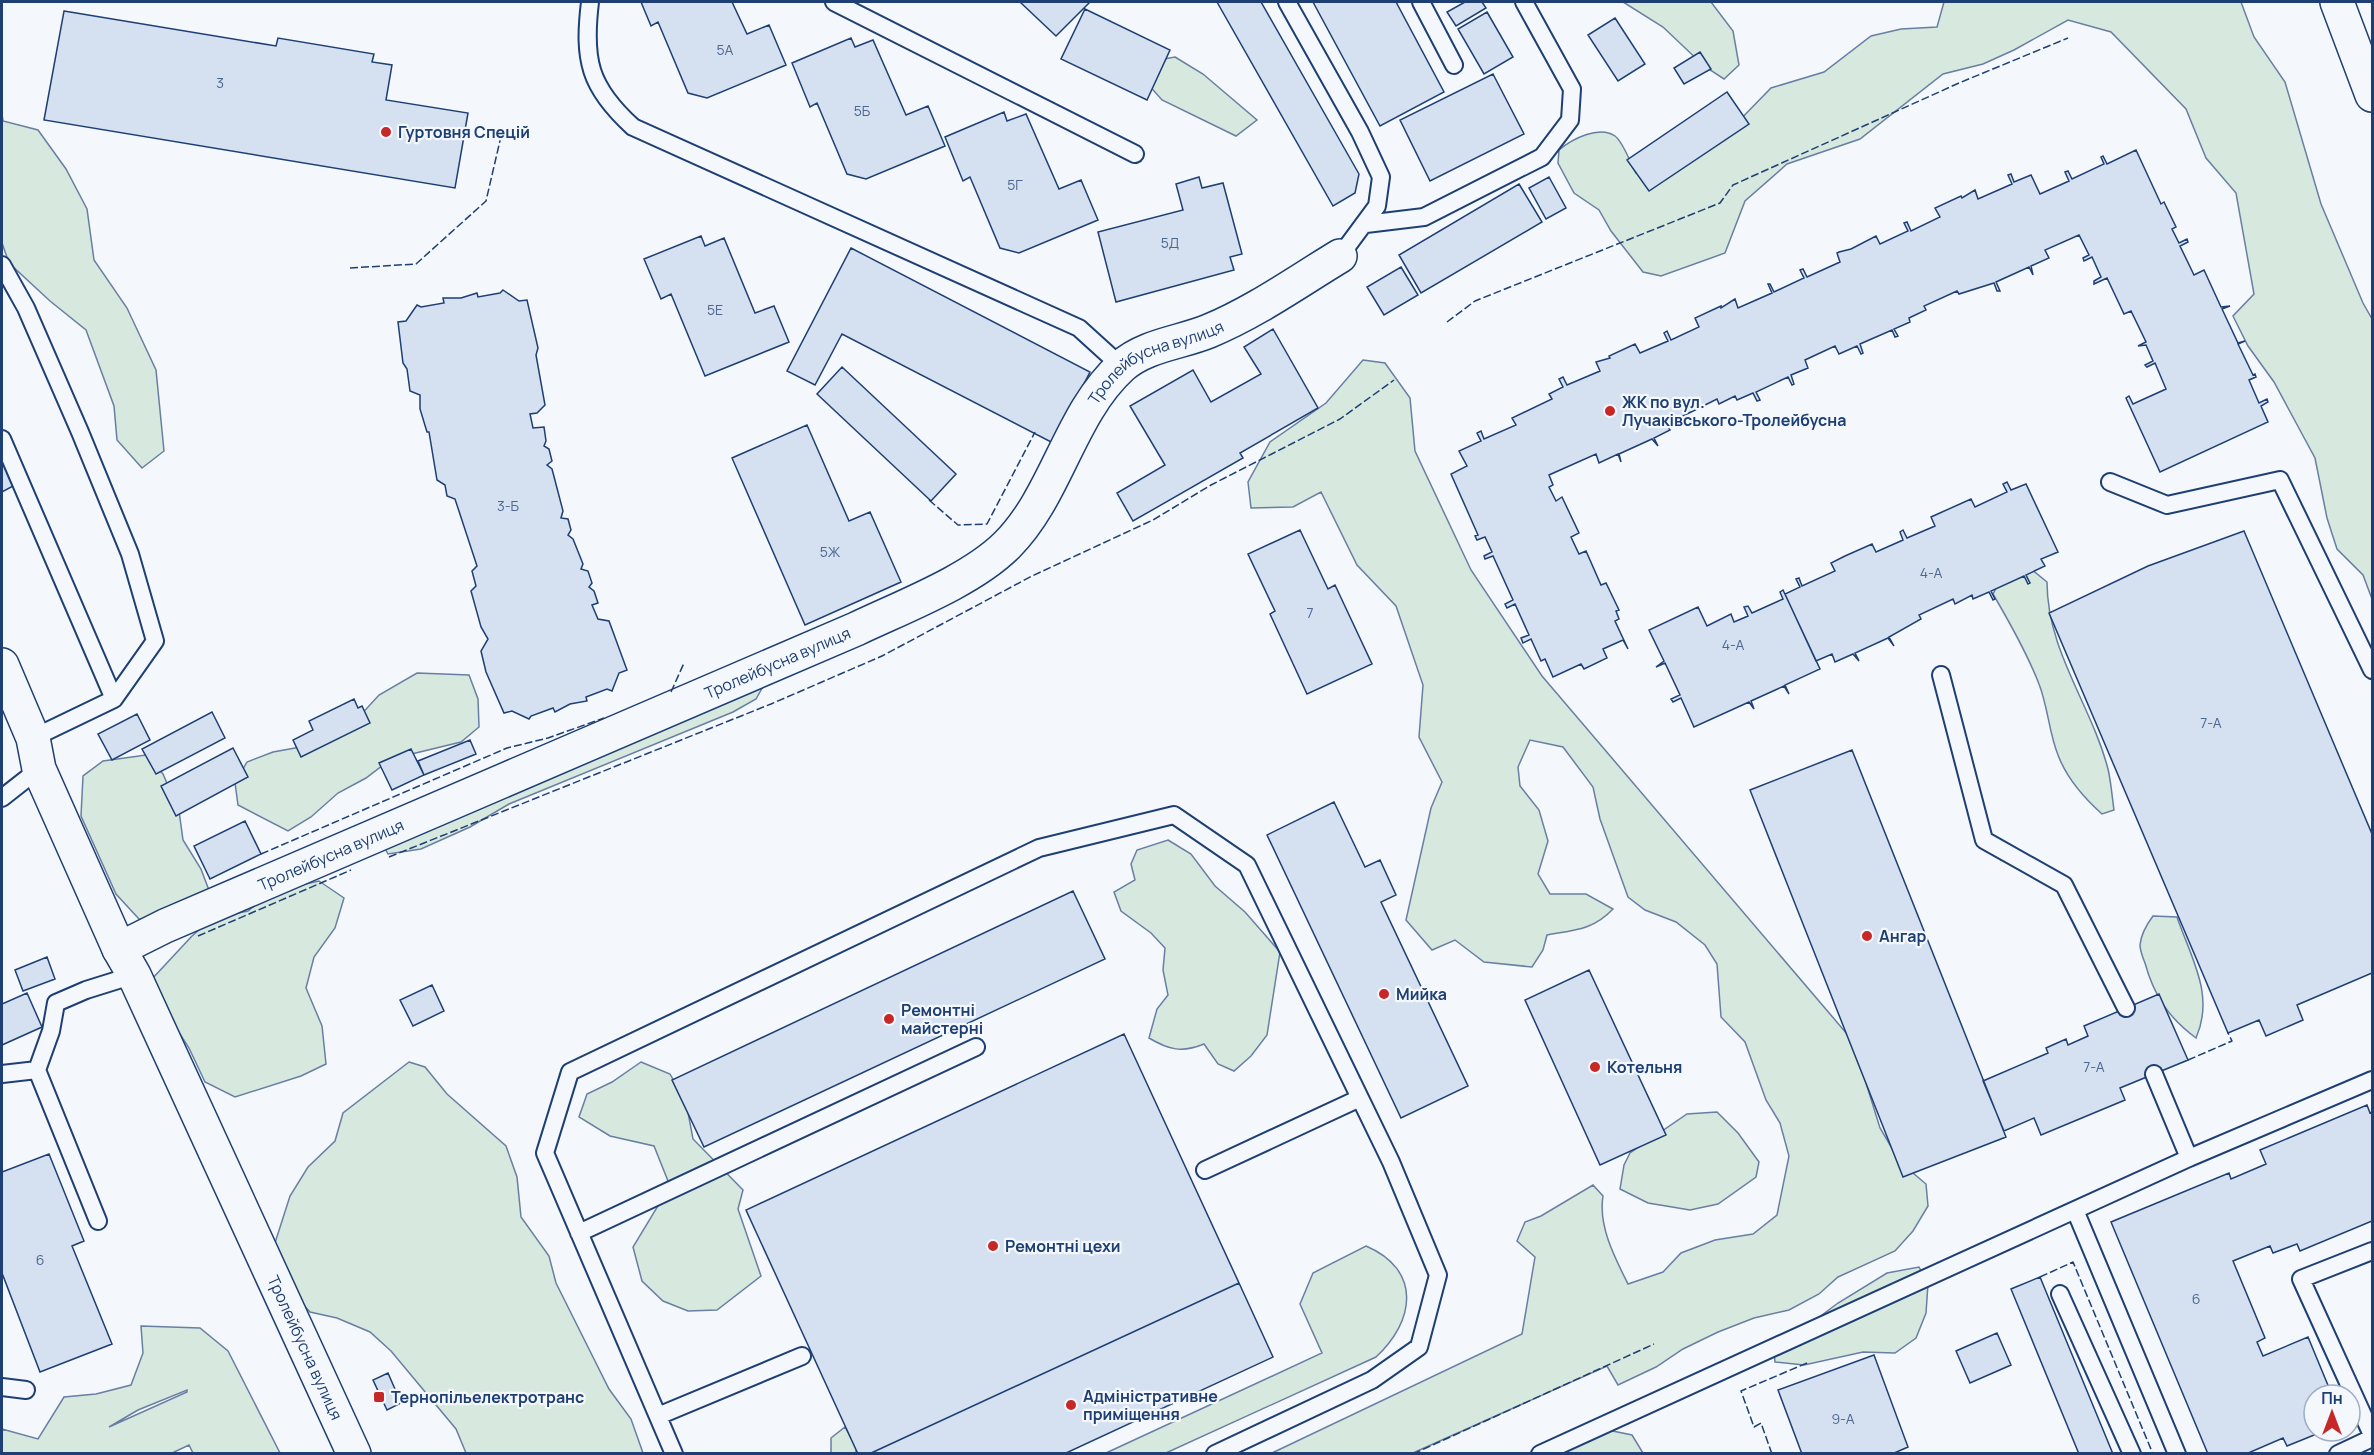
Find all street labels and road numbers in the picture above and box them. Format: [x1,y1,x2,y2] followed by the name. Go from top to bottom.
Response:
[1083,315,1227,408] street label: Тролейбусна вулиця
[701,622,854,704] street label: Тролейбусна вулиця
[255,814,407,896] street label: Тролейбусна вулиця
[262,1272,348,1423] street label: Тролейбусна вулиця

